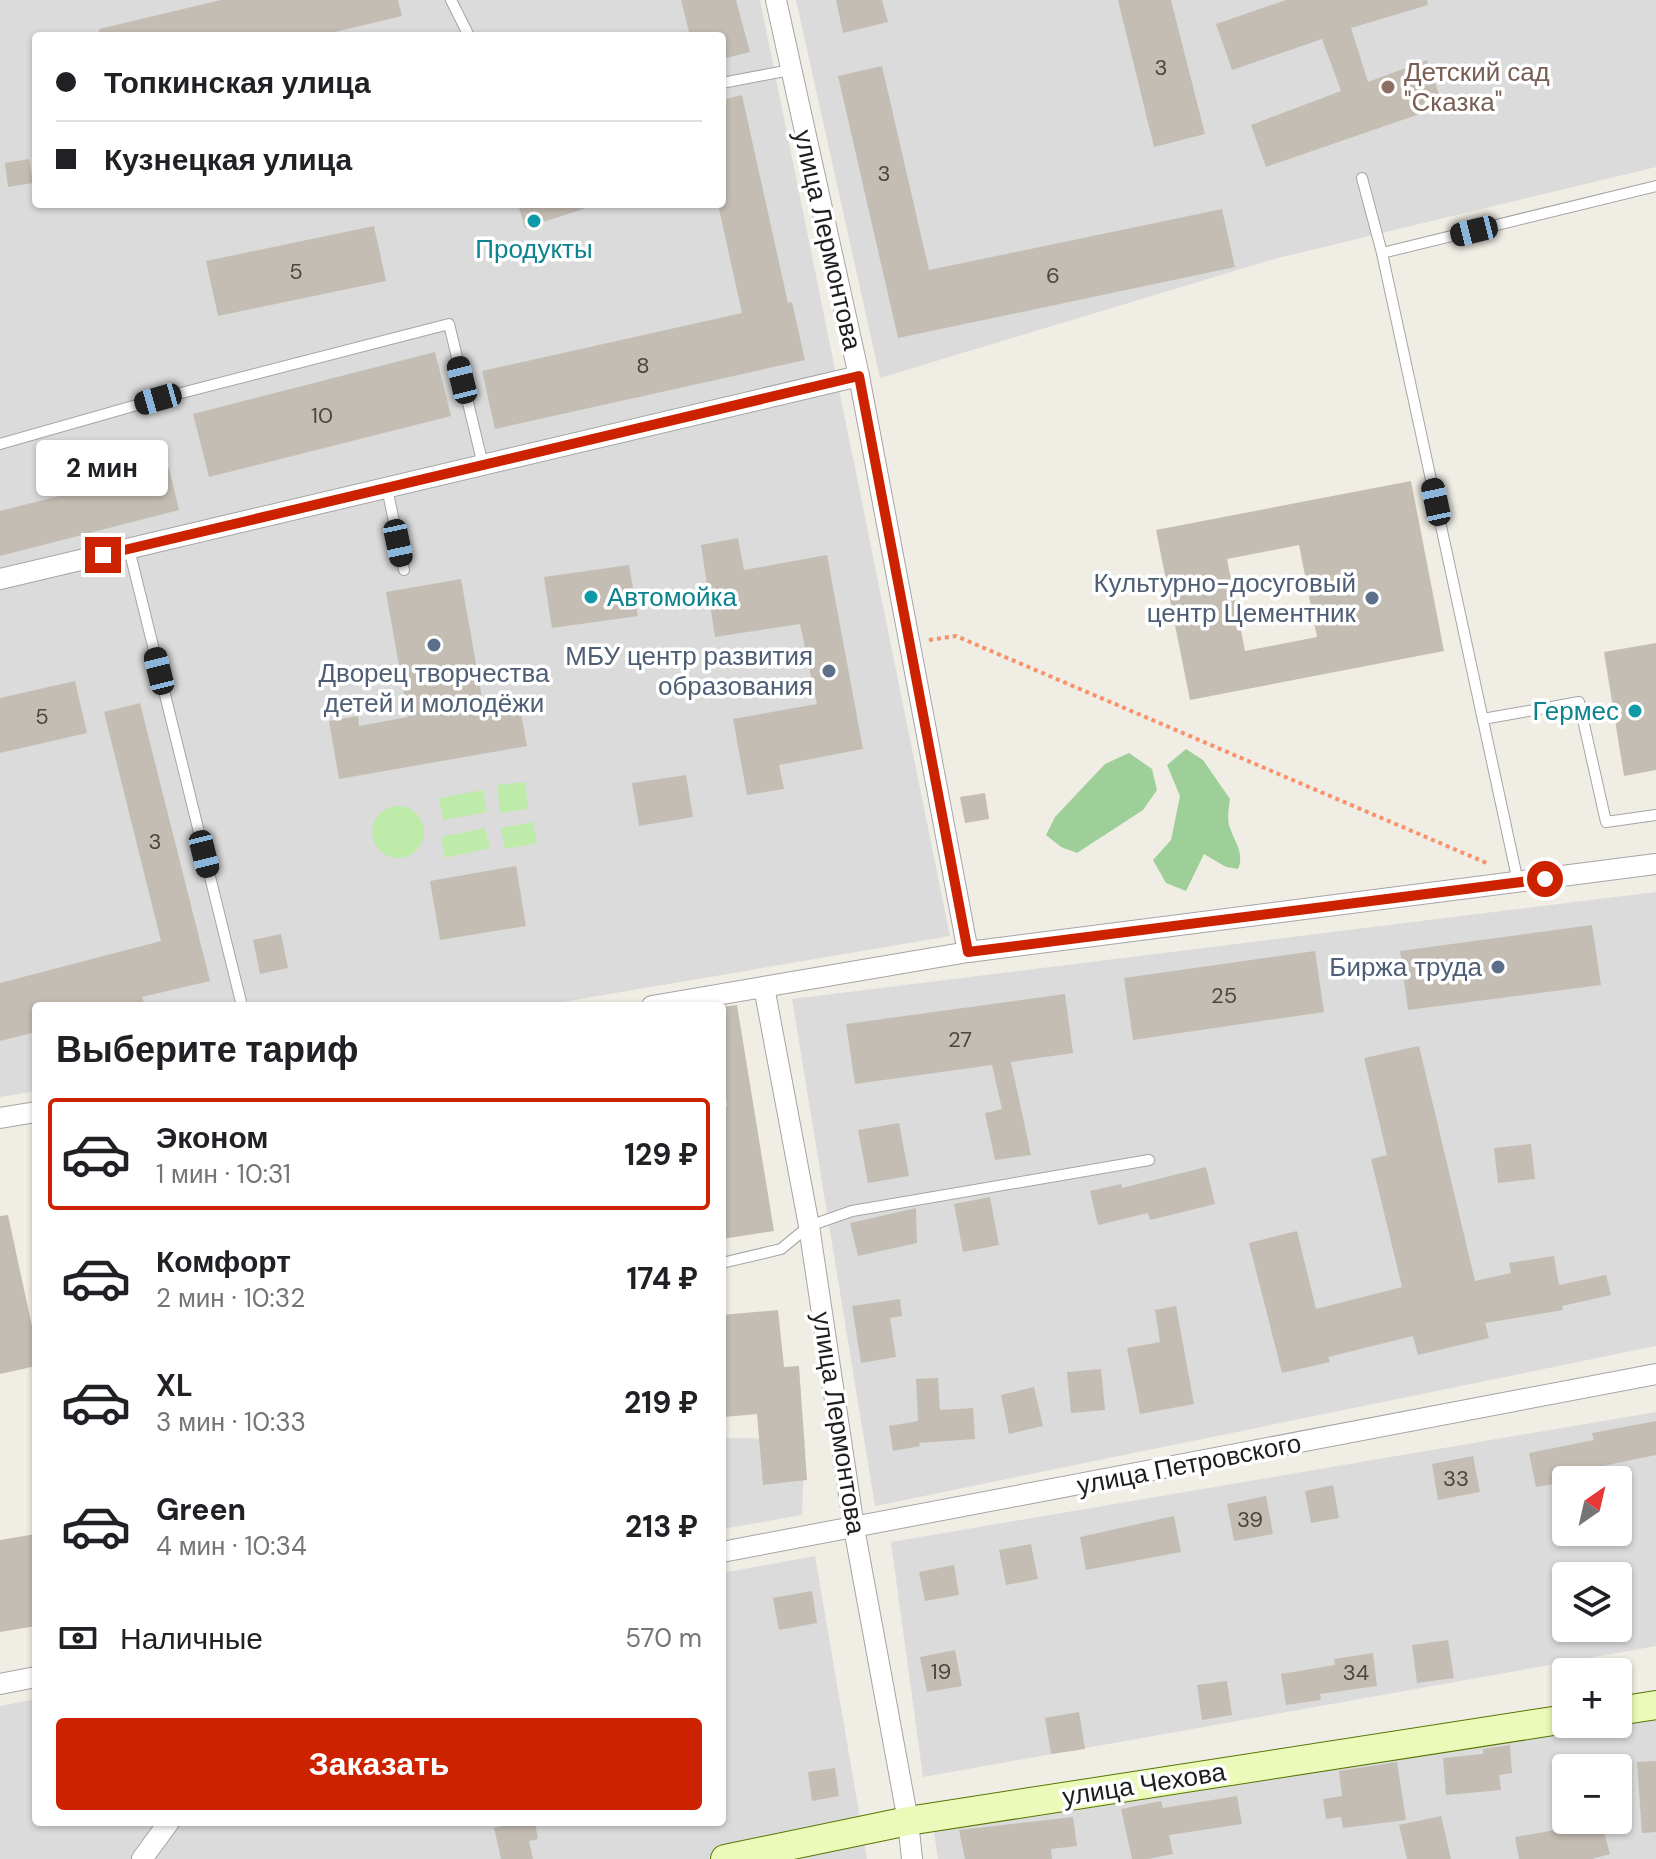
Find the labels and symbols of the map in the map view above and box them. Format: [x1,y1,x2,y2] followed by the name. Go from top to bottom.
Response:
[1154,53,1168,82] house number: 3
[1404,55,1550,119] place label: Детский сад "Сказка"
[1379,78,1397,96] marker: Детский сад "Сказка"
[786,126,870,354] street label: улица Лермонтова
[877,159,891,188] house number: 3
[525,212,543,230] marker: Продукты
[1448,214,1500,248] car
[475,232,593,266] place label: Продукты
[289,257,303,286] house number: 5
[1046,261,1060,290] house number: 6
[636,351,650,380] house number: 8
[445,354,479,406] car
[132,381,184,417] car
[311,401,333,430] house number: 10
[37,439,169,495] callout: 2 мин
[1419,476,1453,528] car
[381,517,415,569] car
[85,537,121,573] route end
[1093,566,1357,630] place label: Культурно-досуговый центр Цементник
[607,580,737,614] place label: Автомойка
[582,588,600,606] marker: Автомойка
[1363,589,1381,607] marker: Культурно-досуговый центр Цементник
[425,636,443,654] marker: Дворец творчества детей и молодёжи
[565,639,813,703] place label: МБУ центр развития образования
[142,645,176,697] car
[319,656,550,720] place label: Дворец творчества детей и молодёжи
[820,662,838,680] marker: МБУ центр развития образования
[1532,694,1619,728] place label: Гермес
[35,702,49,731] house number: 5
[1626,702,1644,720] marker: Гермес
[148,827,162,856] house number: 3
[187,828,221,880] car
[1527,861,1563,897] route start
[1329,950,1483,984] place label: Биржа труда
[1489,958,1507,976] marker: Биржа труда
[1211,981,1237,1010] house number: 25
[948,1025,972,1054] house number: 27
[805,1309,873,1537] street label: улица Лермонтова
[1074,1426,1304,1502] street label: улица Петровского
[1443,1464,1469,1493] house number: 33
[1552,1466,1632,1546] north arrow
[1237,1505,1263,1534] house number: 39
[931,1657,951,1686] house number: 19
[1343,1658,1369,1687] house number: 34
[1060,1754,1229,1814] street label: улица Чехова

